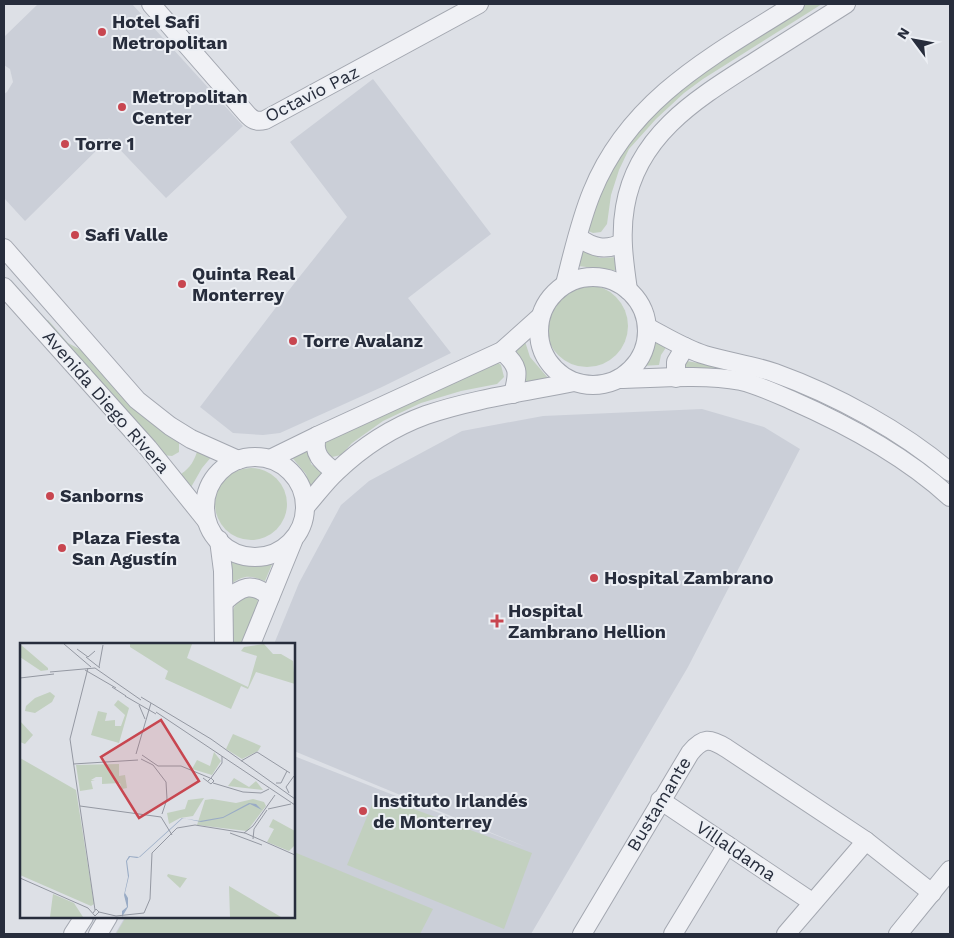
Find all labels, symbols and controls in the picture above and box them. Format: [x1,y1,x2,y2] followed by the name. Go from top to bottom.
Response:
[112,11,228,53] place label: Hotel Safi Metropolitan
[889,15,939,65] north arrow
[893,24,913,42] text: N
[96,26,108,38] marker: Hotel Safi Metropolitan
[261,61,362,126] street label: Octavio Paz
[132,86,248,128] place label: Metropolitan Center
[116,101,128,113] marker: Metropolitan Center
[75,133,134,154] place label: Torre 1
[59,138,71,150] marker: Torre 1
[85,224,168,245] place label: Safi Valle
[69,229,81,241] marker: Safi Valle
[192,263,295,305] place label: Quinta Real Monterrey
[176,278,188,290] marker: Quinta Real Monterrey
[39,326,174,477] street label: Avenida Diego Rivera
[303,330,423,351] place label: Torre Avalanz
[287,335,299,347] marker: Torre Avalanz
[60,485,144,506] place label: Sanborns
[44,490,56,502] marker: Sanborns
[72,527,180,569] place label: Plaza Fiesta San Agustín
[56,542,68,554] marker: Plaza Fiesta San Agustín
[604,567,774,588] place label: Hospital Zambrano
[588,572,600,584] marker: Hospital Zambrano
[508,600,666,642] place label: Hospital Zambrano Hellion
[490,614,504,628] marker: Hospital Zambrano Hellion
[20,643,295,918] inset map
[622,753,695,855] street label: Bustamante
[373,790,528,832] place label: Instituto Irlandés de Monterrey
[357,805,369,817] marker: Instituto Irlandés de Monterrey
[692,816,780,885] street label: Villaldama

